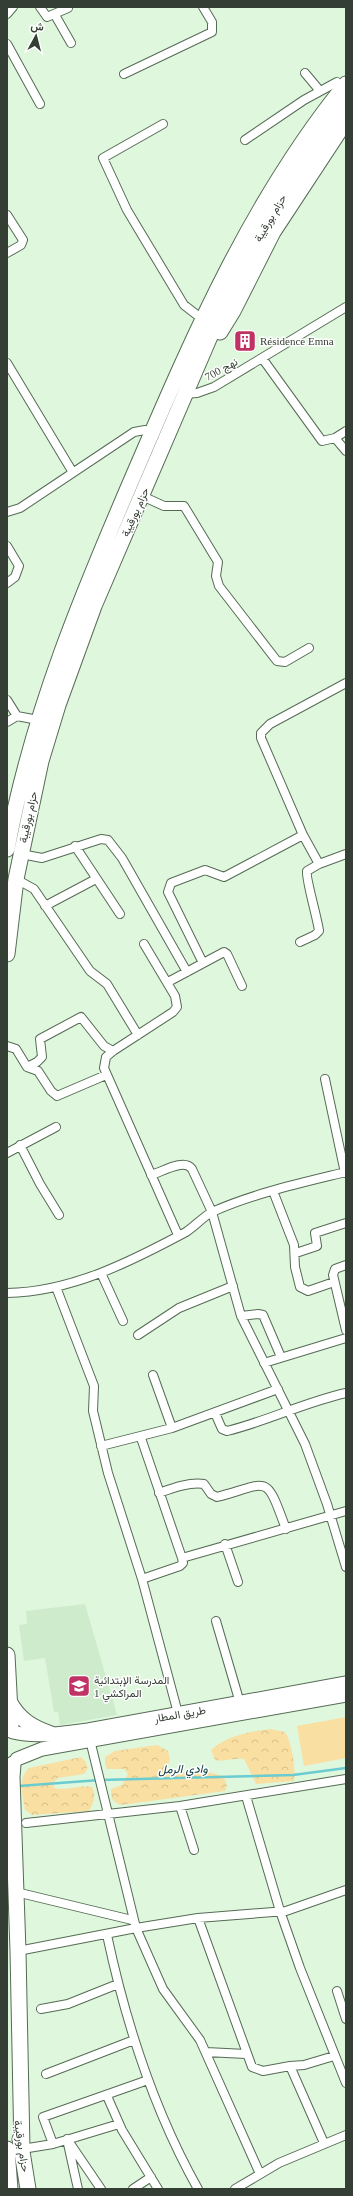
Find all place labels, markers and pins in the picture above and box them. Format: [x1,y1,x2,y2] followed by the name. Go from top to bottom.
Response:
[232,328,258,354] building icon: Résidence Emna
[260,335,334,347] place label: Résidence Emna
[66,1673,92,1699] school or university icon: المدرسة الإبتدائية المراكشي 1
[94,1674,169,1703] place label: المدرسة الإبتدائية المراكشي 1

